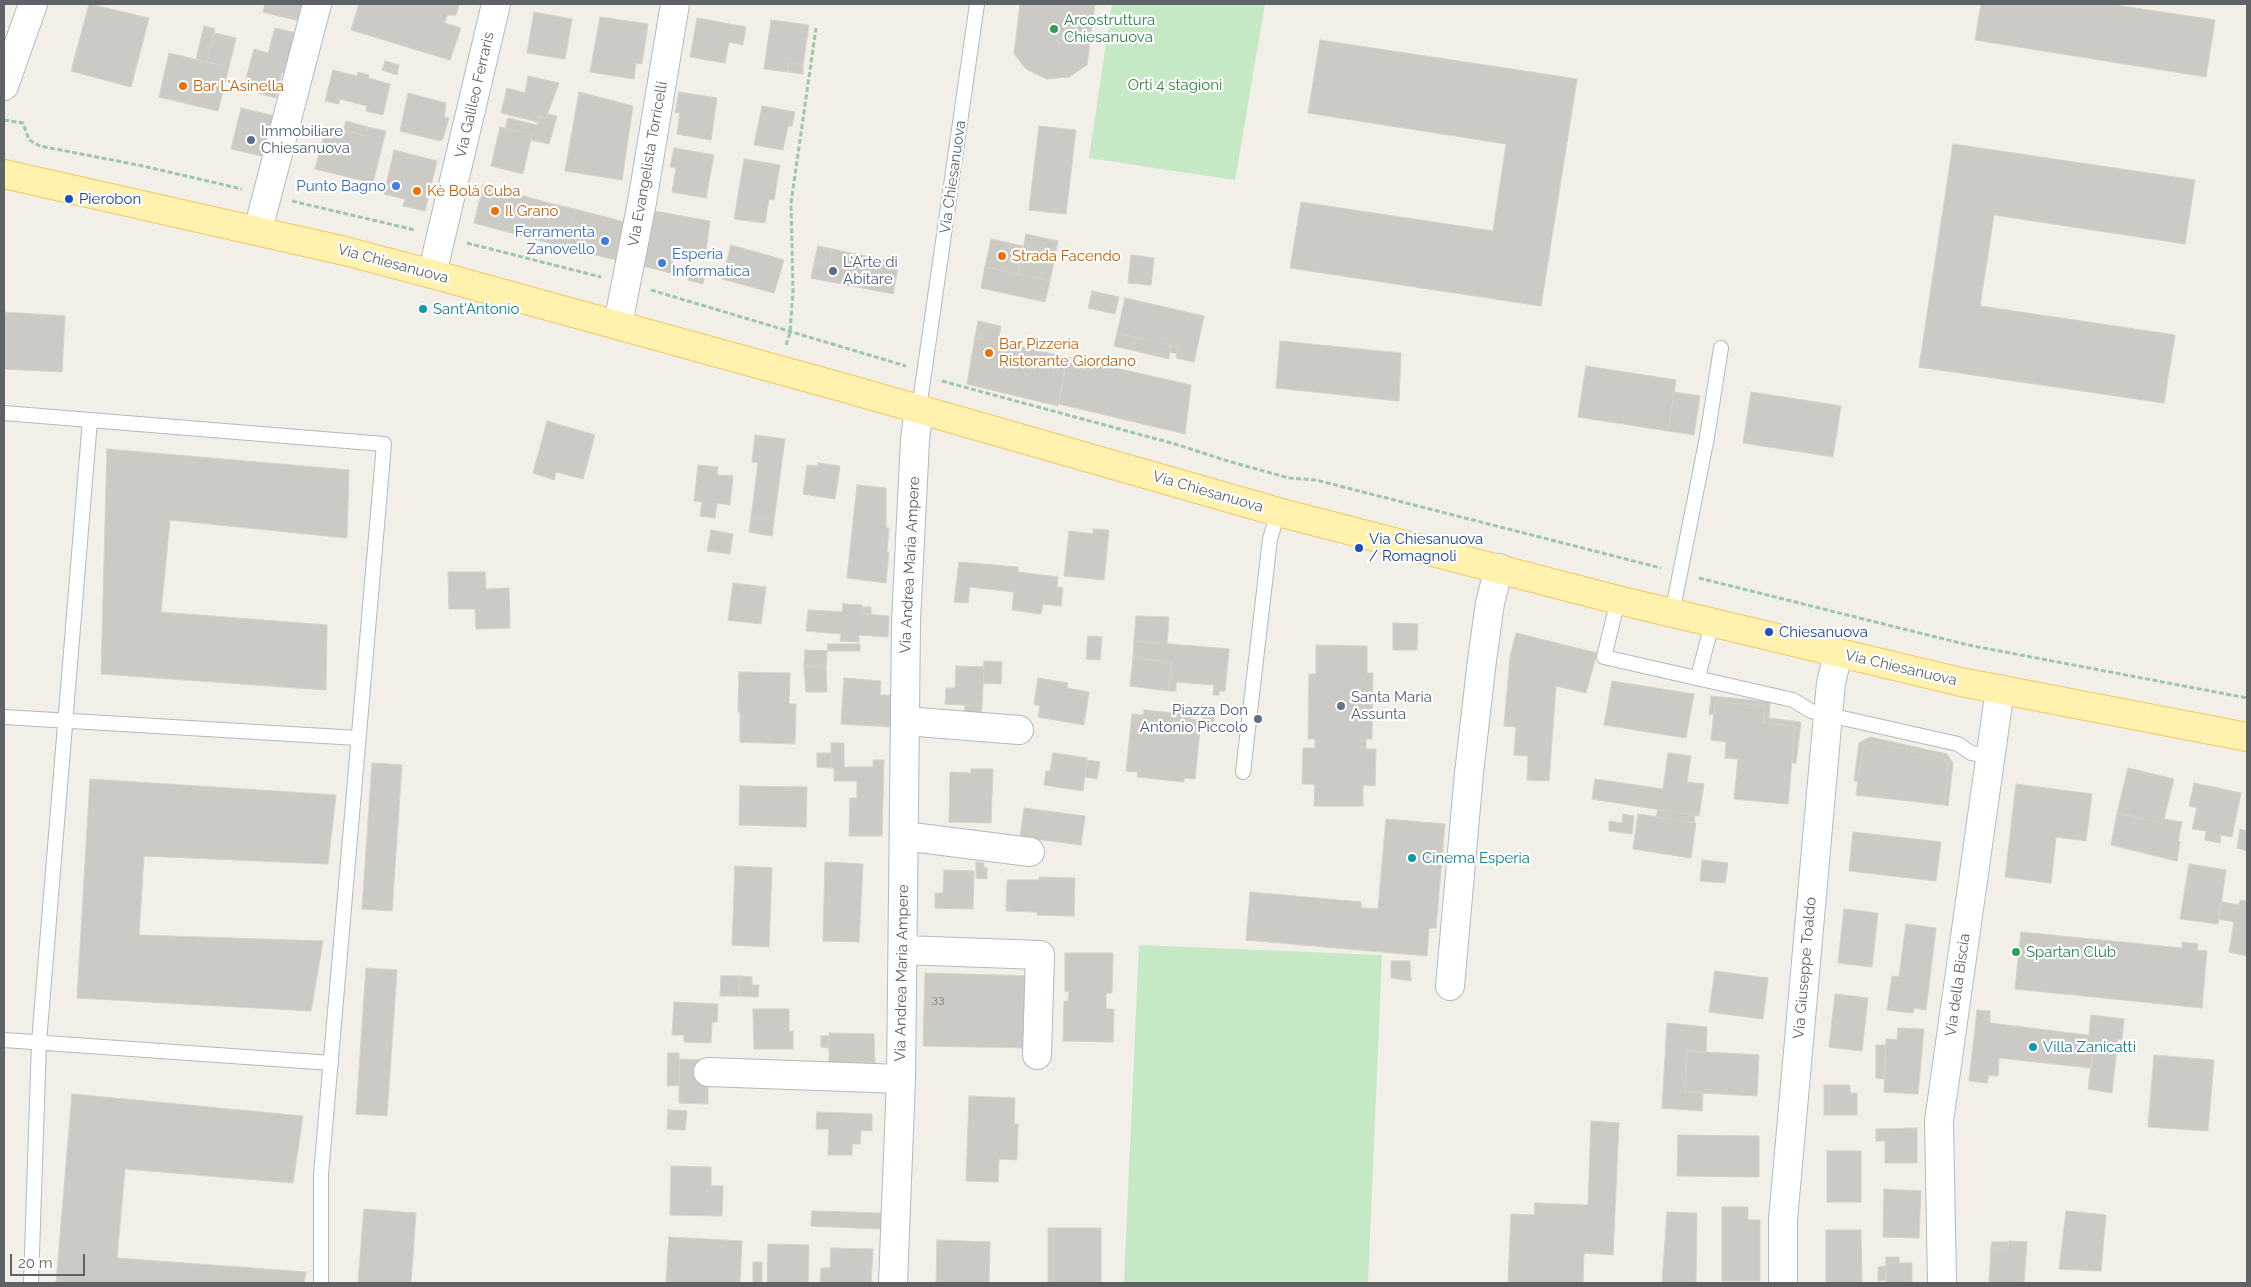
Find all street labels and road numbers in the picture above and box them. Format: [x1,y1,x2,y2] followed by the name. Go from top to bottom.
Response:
[452,30,498,160] street label: Via Galileo Ferraris
[625,80,671,248] street label: Via Evangelista Torricelli
[936,119,970,235] street label: Via Chiesanuova
[335,241,451,287] street label: Via Chiesanuova
[1151,468,1265,516] street label: Via Chiesanuova
[896,476,924,654] street label: Via Andrea Maria Ampere
[1843,646,1959,690] street label: Via Chiesanuova
[891,884,913,1062] street label: Via Andrea Maria Ampere
[1790,896,1820,1040] street label: Via Giuseppe Toaldo
[1942,932,1974,1038] street label: Via della Biscia

